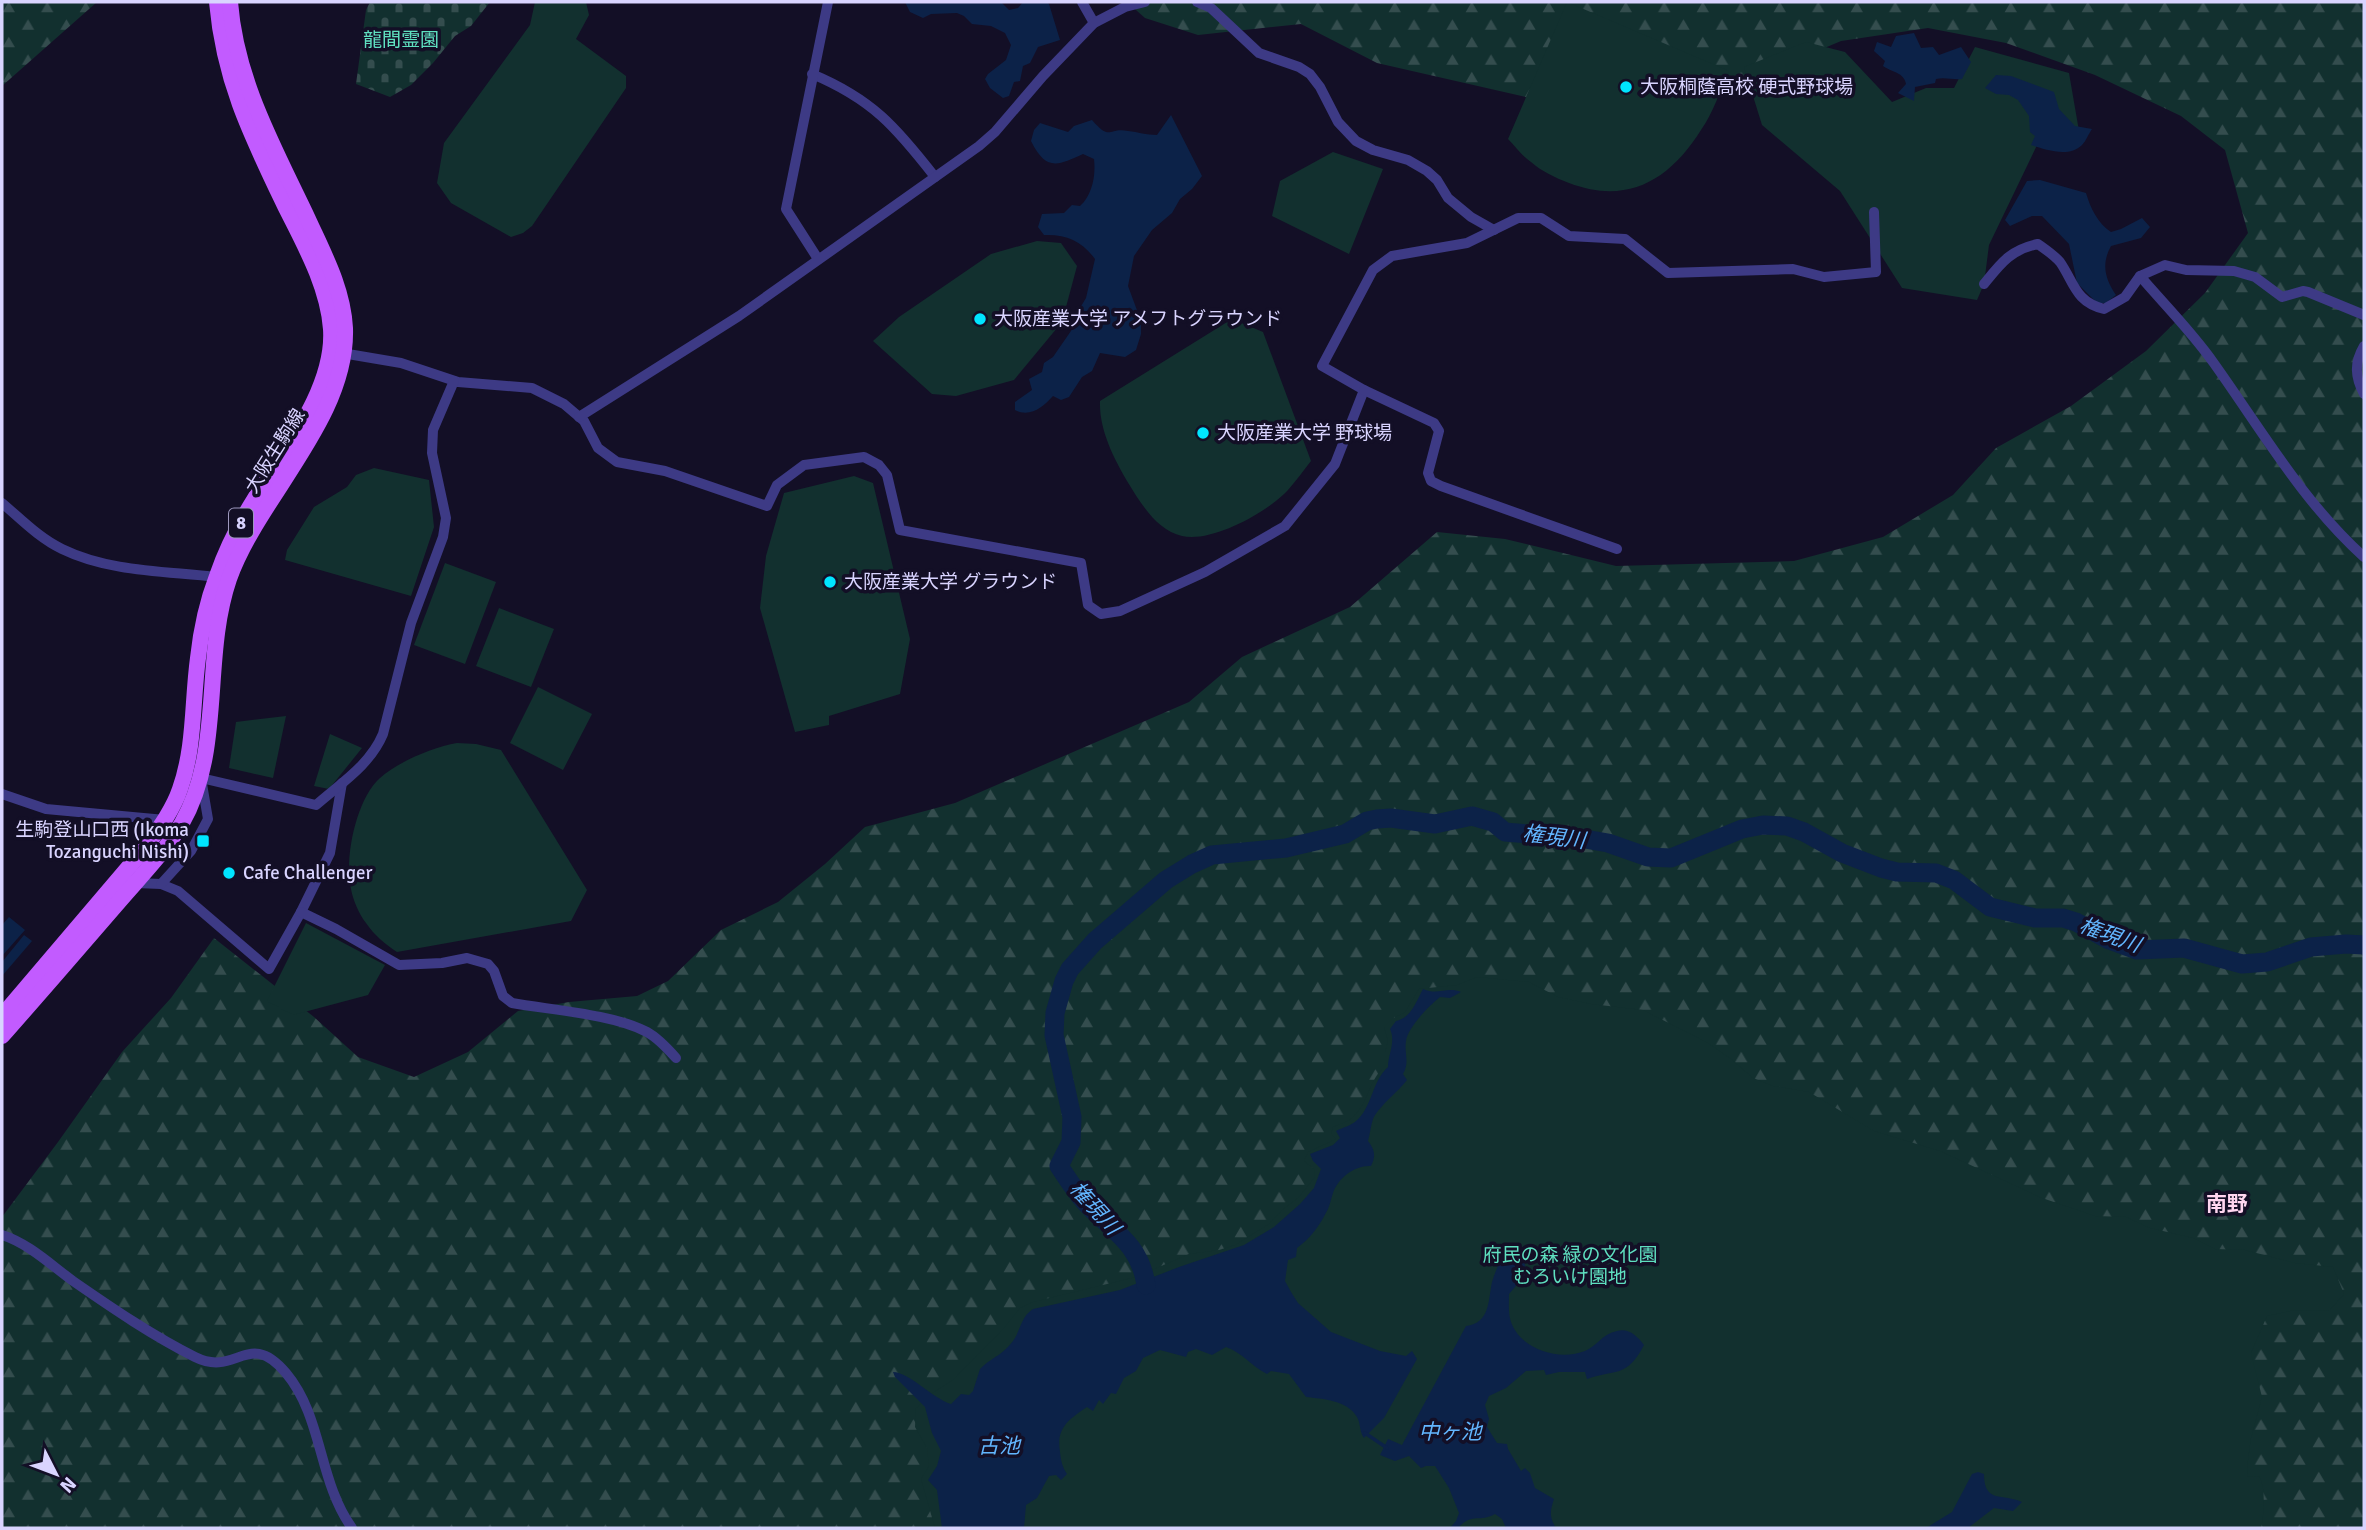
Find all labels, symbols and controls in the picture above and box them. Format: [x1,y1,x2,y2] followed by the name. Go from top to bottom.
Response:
[363,28,439,52] park label: 龍間霊園
[1640,75,1853,99] place label: 大阪桐蔭高校 硬式野球場
[1618,79,1634,95] marker: 大阪桐蔭高校 硬式野球場
[994,307,1282,331] place label: 大阪産業大学 アメフトグラウンド
[972,311,988,327] marker: 大阪産業大学 アメフトグラウンド
[240,404,310,498] street label: 大阪生駒線
[1217,421,1392,445] place label: 大阪産業大学 野球場
[1195,425,1211,441] marker: 大阪産業大学 野球場
[229,508,253,538] road number: 8
[844,570,1057,594] place label: 大阪産業大学 グラウンド
[822,574,838,590] marker: 大阪産業大学 グラウンド
[15,818,189,864] place label: 生駒登山口西 (Ikoma Tozanguchi Nishi)
[1521,820,1589,854] water label: 権現川
[195,833,211,849] marker: 生駒登山口西 (Ikoma Tozanguchi Nishi)
[243,861,372,885] place label: Cafe Challenger
[221,865,237,881] marker: Cafe Challenger
[2076,912,2146,959] water label: 権現川
[1064,1176,1127,1242] water label: 権現川
[2206,1191,2248,1217] district label: 南野
[1482,1243,1658,1289] park label: 府民の森 緑の文化園 むろいけ園地
[1419,1419,1483,1445] water label: 中ヶ池
[978,1433,1022,1459] water label: 古池
[21,1439,91,1509] north arrow
[55,1472,81,1498] text: N

